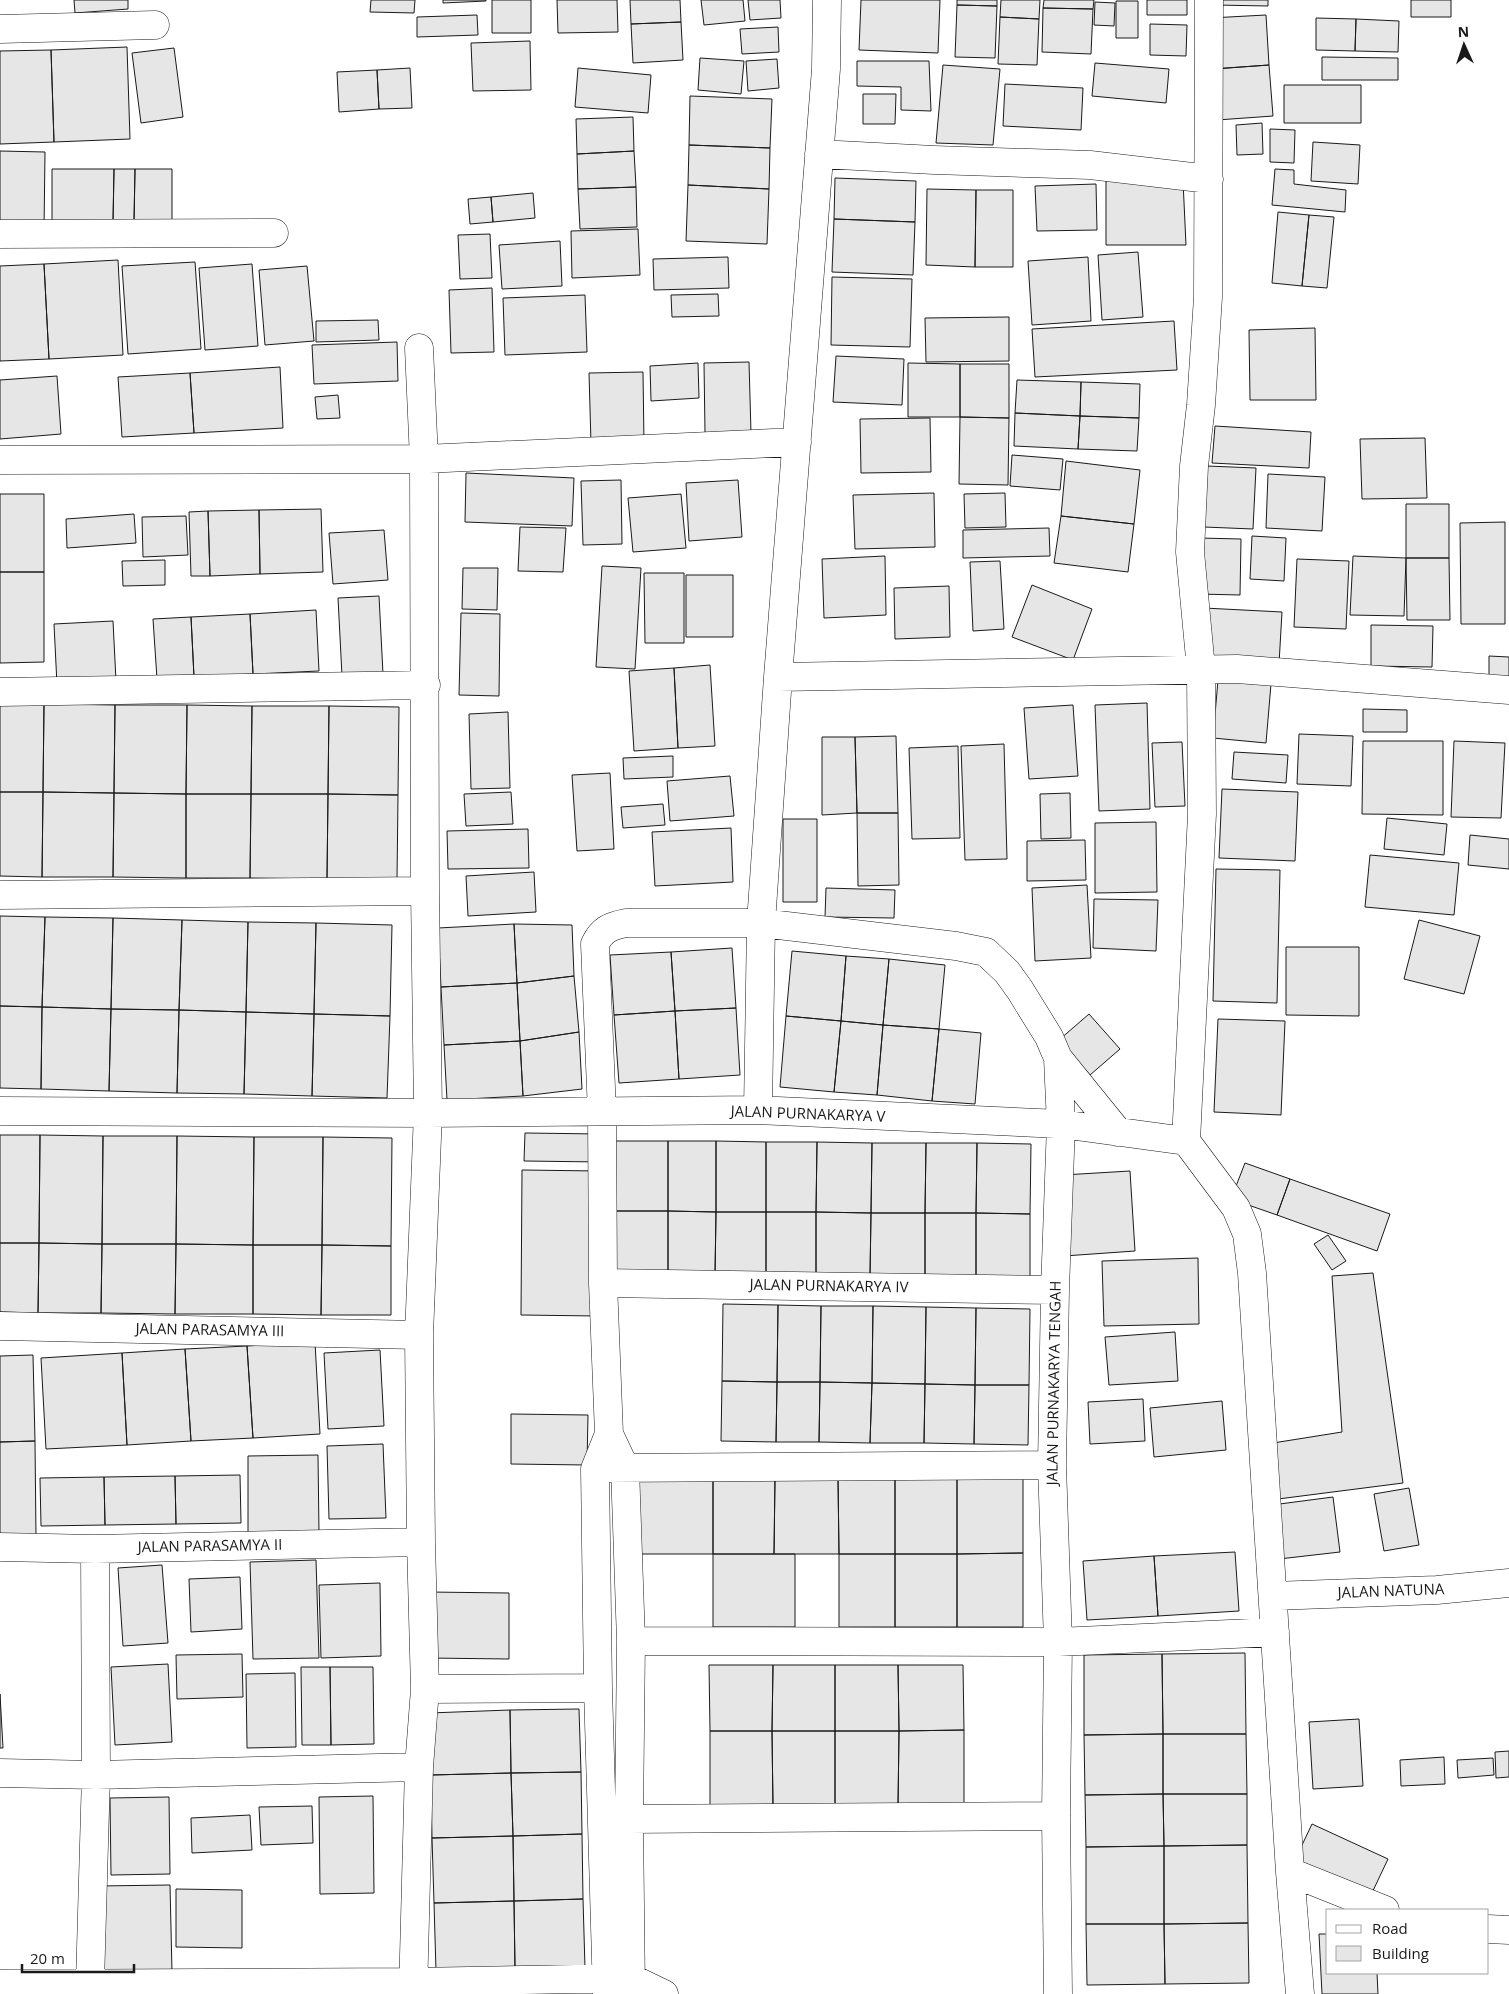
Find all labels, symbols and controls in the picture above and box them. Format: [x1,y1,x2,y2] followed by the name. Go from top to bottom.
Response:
[1439,20,1489,70] north arrow
[1457,22,1469,41] text: N
[728,1100,886,1126] street label: JALAN PURNAKARYA V
[747,1274,909,1296] street label: JALAN PURNAKARYA IV
[1041,1280,1065,1488] street label: JALAN PURNAKARYA TENGAH
[133,1318,285,1340] street label: JALAN PARASAMYA III
[136,1534,282,1556] street label: JALAN PARASAMYA II
[1335,1578,1445,1602] street label: JALAN NATUNA
[1326,1909,1489,1974] legend
[1372,1918,1408,1938] text: Road
[22,1942,135,1974] scale bar
[1372,1943,1429,1963] text: Building
[30,1948,65,1968] text: 20 m

